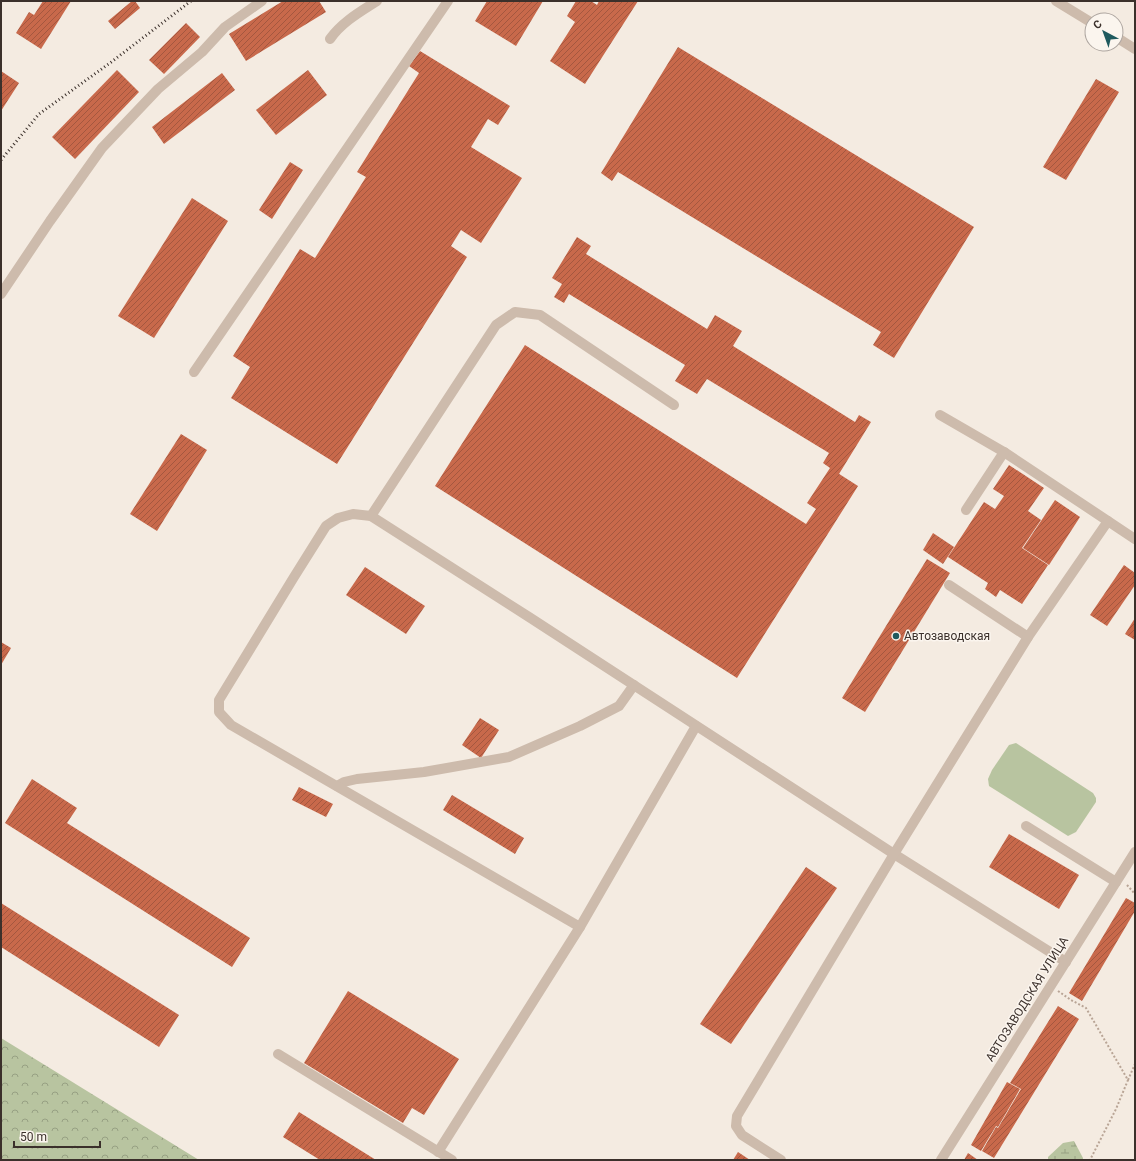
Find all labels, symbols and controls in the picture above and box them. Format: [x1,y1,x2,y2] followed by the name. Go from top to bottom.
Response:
[1084,12,1124,52] north arrow
[1091,18,1105,32] text: С
[904,629,990,643] place label: Автозаводская
[891,631,901,641] marker: Автозаводская
[983,934,1071,1064] street label: АВТОЗАВОДСКАЯ УЛИЦА
[14,1123,100,1149] scale bar
[20,1130,47,1144] text: 50 m

